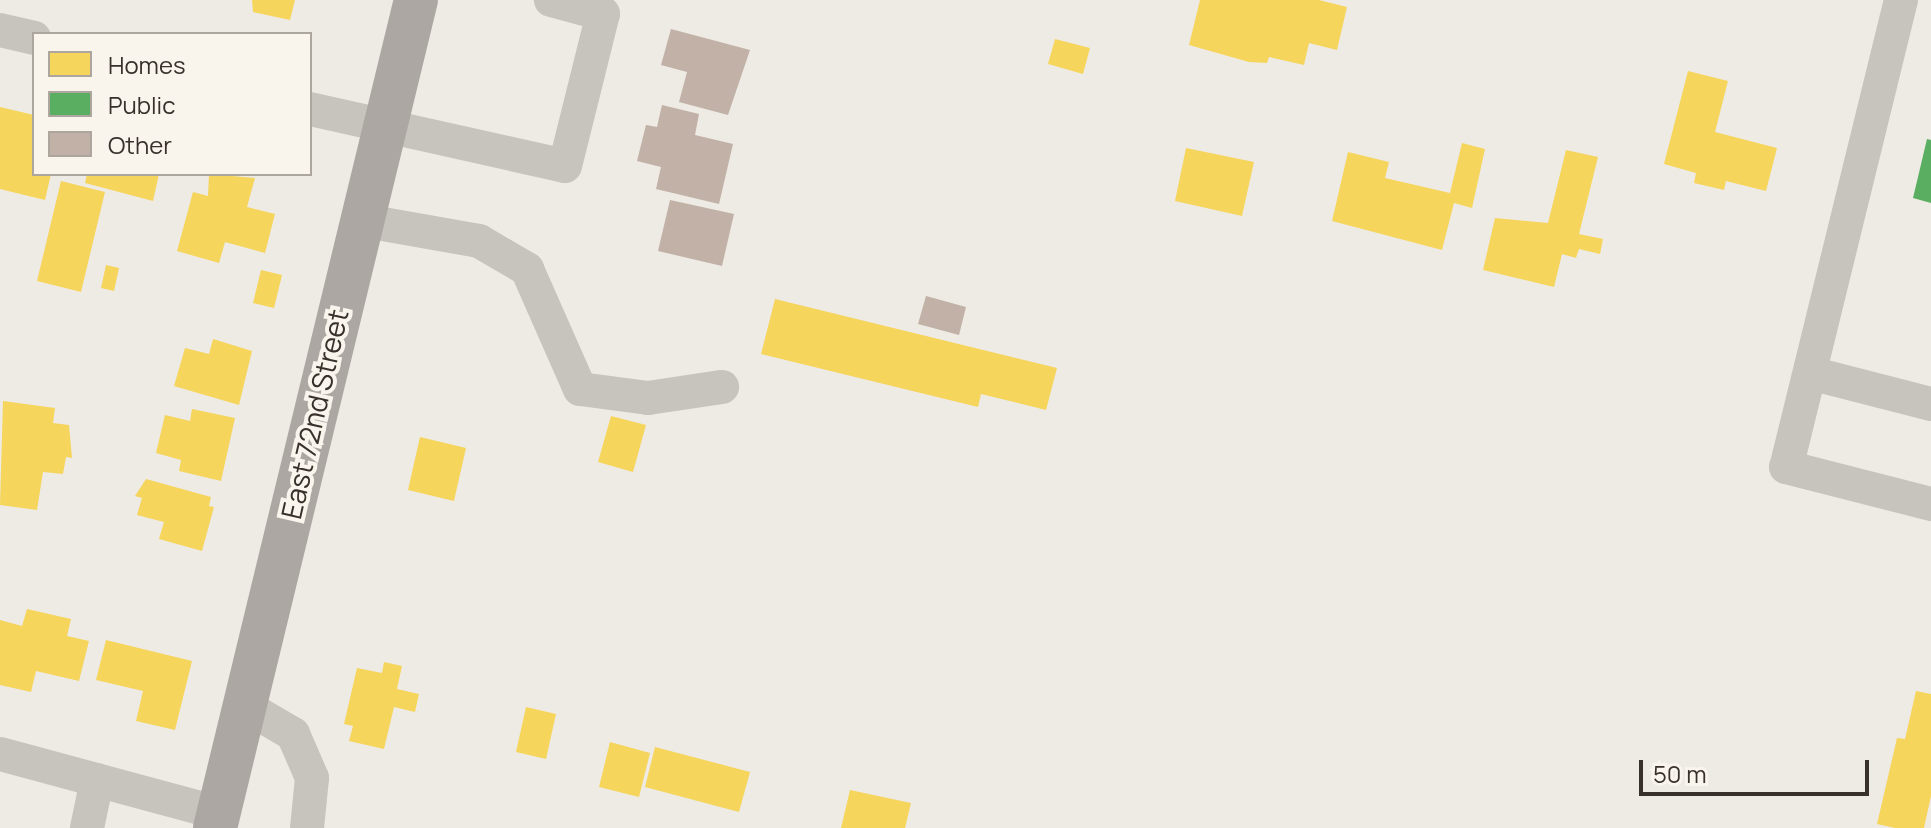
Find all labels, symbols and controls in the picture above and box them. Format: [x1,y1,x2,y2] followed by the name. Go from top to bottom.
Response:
[32,32,312,176] legend
[108,48,186,81] text: Homes
[108,88,175,121] text: Public
[108,128,172,161] text: Other
[274,306,354,522] street label: East 72nd Street
[1643,744,1873,794] scale bar
[1653,757,1707,790] text: 50 m

